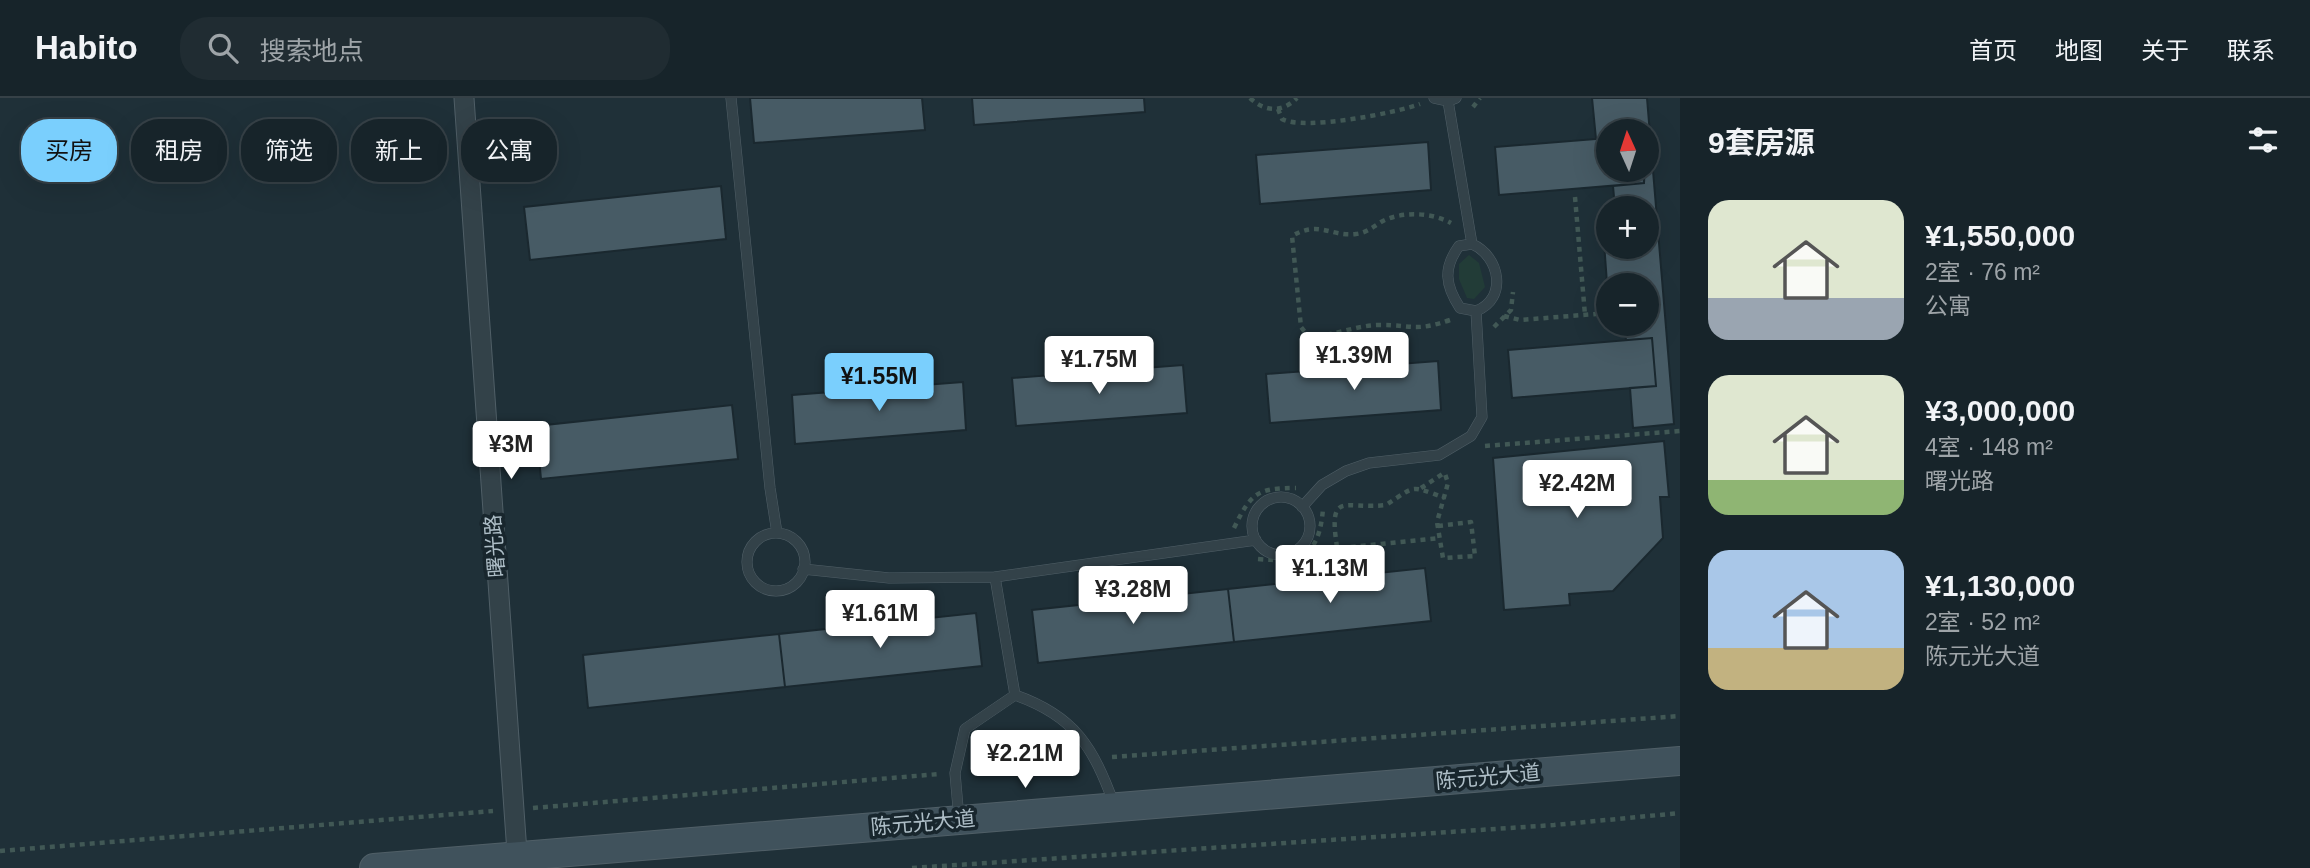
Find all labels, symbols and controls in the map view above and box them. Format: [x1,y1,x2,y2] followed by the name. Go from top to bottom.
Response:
[180,17,670,80] search box
[35,29,138,66] text: Habito
[204,29,242,67] icon: search
[260,36,364,66] text: 搜索地点
[1969,37,2017,64] text: 首页
[2055,37,2103,64] text: 地图
[2141,37,2189,64] text: 关于
[2227,37,2275,64] text: 联系
[21,119,117,182] chip: 买房
[131,119,227,182] chip: 租房
[241,119,337,182] chip: 筛选
[351,119,447,182] chip: 新上
[461,119,557,182] chip: 公寓
[1596,119,1659,182] north arrow
[1596,119,1659,336] map controls
[2244,121,2282,159] icon: filters
[1708,126,1815,159] text: 9套房源
[1596,196,1659,259] button: +
[1925,219,2075,252] text: ¥1,550,000
[1764,228,1848,312] icon: home
[1925,259,2040,285] text: 2室 · 76 m²
[1596,273,1659,336] button: −
[1925,293,1971,319] text: 公寓
[1297,332,1411,392] pin: ¥1.39M
[1042,336,1156,396] pin: ¥1.75M
[1316,342,1392,368] text: ¥1.39M
[1061,346,1137,372] text: ¥1.75M
[822,354,936,413] pin: ¥1.55M
[841,363,917,389] text: ¥1.55M
[1925,394,2075,427] text: ¥3,000,000
[1764,403,1848,487] icon: home
[477,422,545,481] pin: ¥3M
[489,431,533,457] text: ¥3M
[1925,434,2053,460] text: 4室 · 148 m²
[1520,460,1634,520] pin: ¥2.42M
[1925,468,1994,494] text: 曙光路
[1539,470,1615,496] text: ¥2.42M
[481,514,508,578] street label: 曙光路
[1273,546,1387,605] pin: ¥1.13M
[1292,555,1368,581] text: ¥1.13M
[1076,566,1190,626] pin: ¥3.28M
[1925,569,2075,602] text: ¥1,130,000
[1095,576,1171,602] text: ¥3.28M
[1764,578,1848,662] icon: home
[823,590,937,650] pin: ¥1.61M
[842,600,918,626] text: ¥1.61M
[1925,609,2040,635] text: 2室 · 52 m²
[1925,643,2040,669] text: 陈元光大道
[968,730,1082,790] pin: ¥2.21M
[987,740,1063,766] text: ¥2.21M
[1435,760,1541,793] street label: 陈元光大道
[870,806,976,839] street label: 陈元光大道

